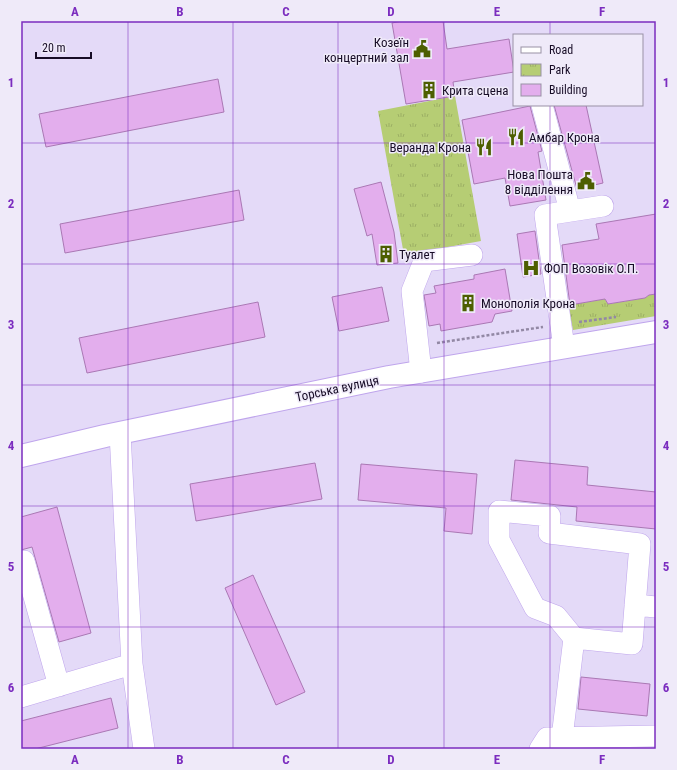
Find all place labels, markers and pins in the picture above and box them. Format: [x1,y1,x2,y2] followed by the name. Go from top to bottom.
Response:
[324,35,409,65] place label: Козеїн концертний зал
[412,39,432,59] public building icon: Козеїн концертний зал
[419,80,439,100] building icon: Крита сцена
[442,83,509,98] place label: Крита сцена
[506,127,526,147] restaurant icon: Амбар Крона
[529,130,600,145] place label: Амбар Крона
[474,137,494,157] restaurant icon: Веранда Крона
[389,140,471,155] place label: Веранда Крона
[505,167,573,197] place label: Нова Пошта 8 відділення
[576,171,596,191] public building icon: Нова Пошта 8 відділення
[376,244,396,264] building icon: Туалет
[399,247,436,262] place label: Туалет
[521,258,541,278] hospital icon: ФОП Возовік О.П.
[544,261,638,276] place label: ФОП Возовік О.П.
[458,293,478,313] building icon: Монополія Крона
[481,296,575,311] place label: Монополія Крона

